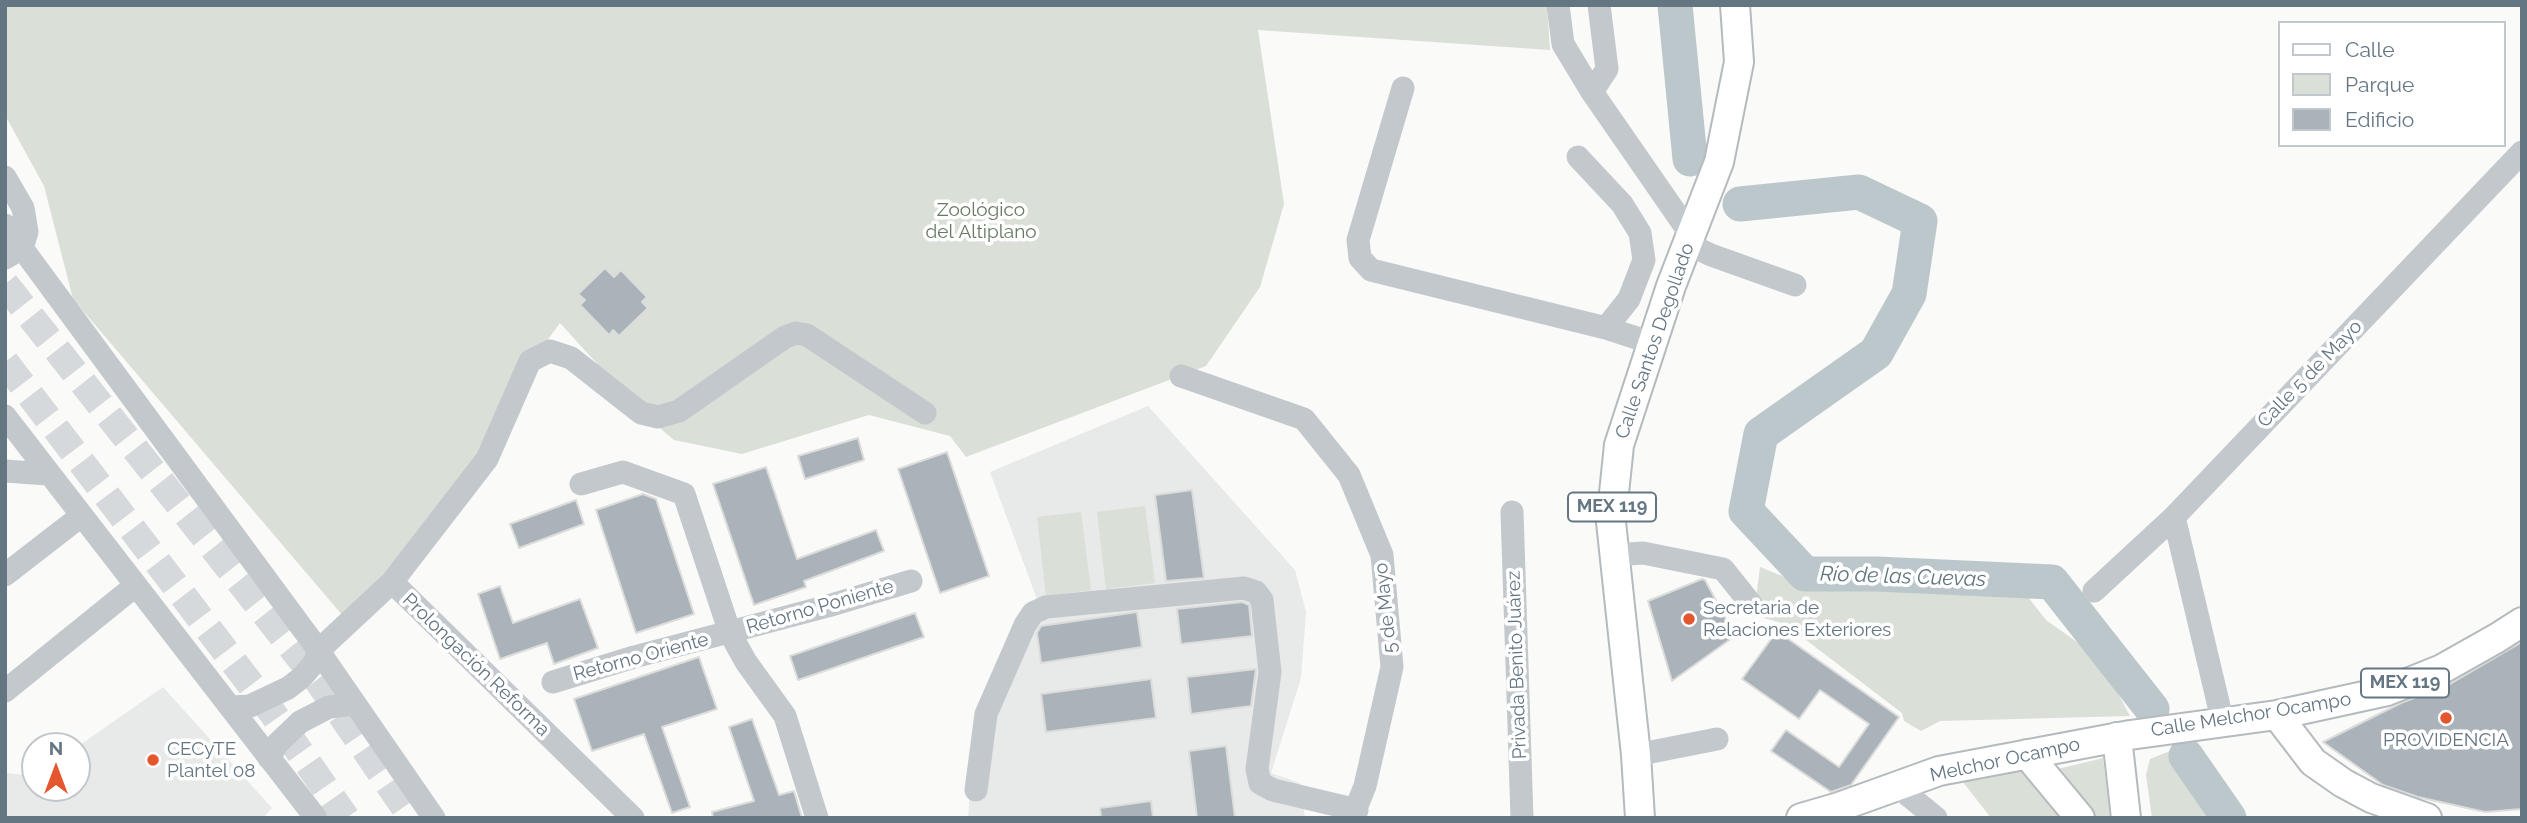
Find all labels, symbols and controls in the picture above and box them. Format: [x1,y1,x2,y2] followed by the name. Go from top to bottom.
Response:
[2278,21,2506,147] legend
[2345,37,2395,62] text: Calle
[2345,72,2414,97] text: Parque
[2345,107,2414,132] text: Edificio
[925,199,1037,243] park label: Zoológico del Altiplano
[1611,240,1699,442] street label: Calle Santos Degollado
[2253,316,2367,432] street label: Calle 5 de Mayo
[1568,492,1656,522] road number: MEX 119
[1370,562,1402,654] street label: 5 de Mayo
[1820,562,1986,592] water label: Río de las Cuevas
[1502,570,1532,760] street label: Privada Benito Juárez
[744,575,896,639] street label: Retorno Poniente
[398,589,554,741] street label: Prolongación Reforma
[1703,597,1891,641] place label: Secretaria de Relaciones Exteriores
[1681,611,1697,627] marker: Secretaria de Relaciones Exteriores
[571,628,711,686] street label: Retorno Oriente
[2361,668,2449,698] road number: MEX 119
[2149,688,2353,742] street label: Calle Melchor Ocampo
[2438,710,2454,726] marker: PROVIDENCIA
[2383,729,2509,751] place label: PROVIDENCIA
[21,732,91,802] north arrow
[1928,733,2082,787] street label: Melchor Ocampo
[49,737,63,759] text: N
[167,738,256,782] place label: CECyTE Plantel 08
[145,752,161,768] marker: CECyTE Plantel 08

